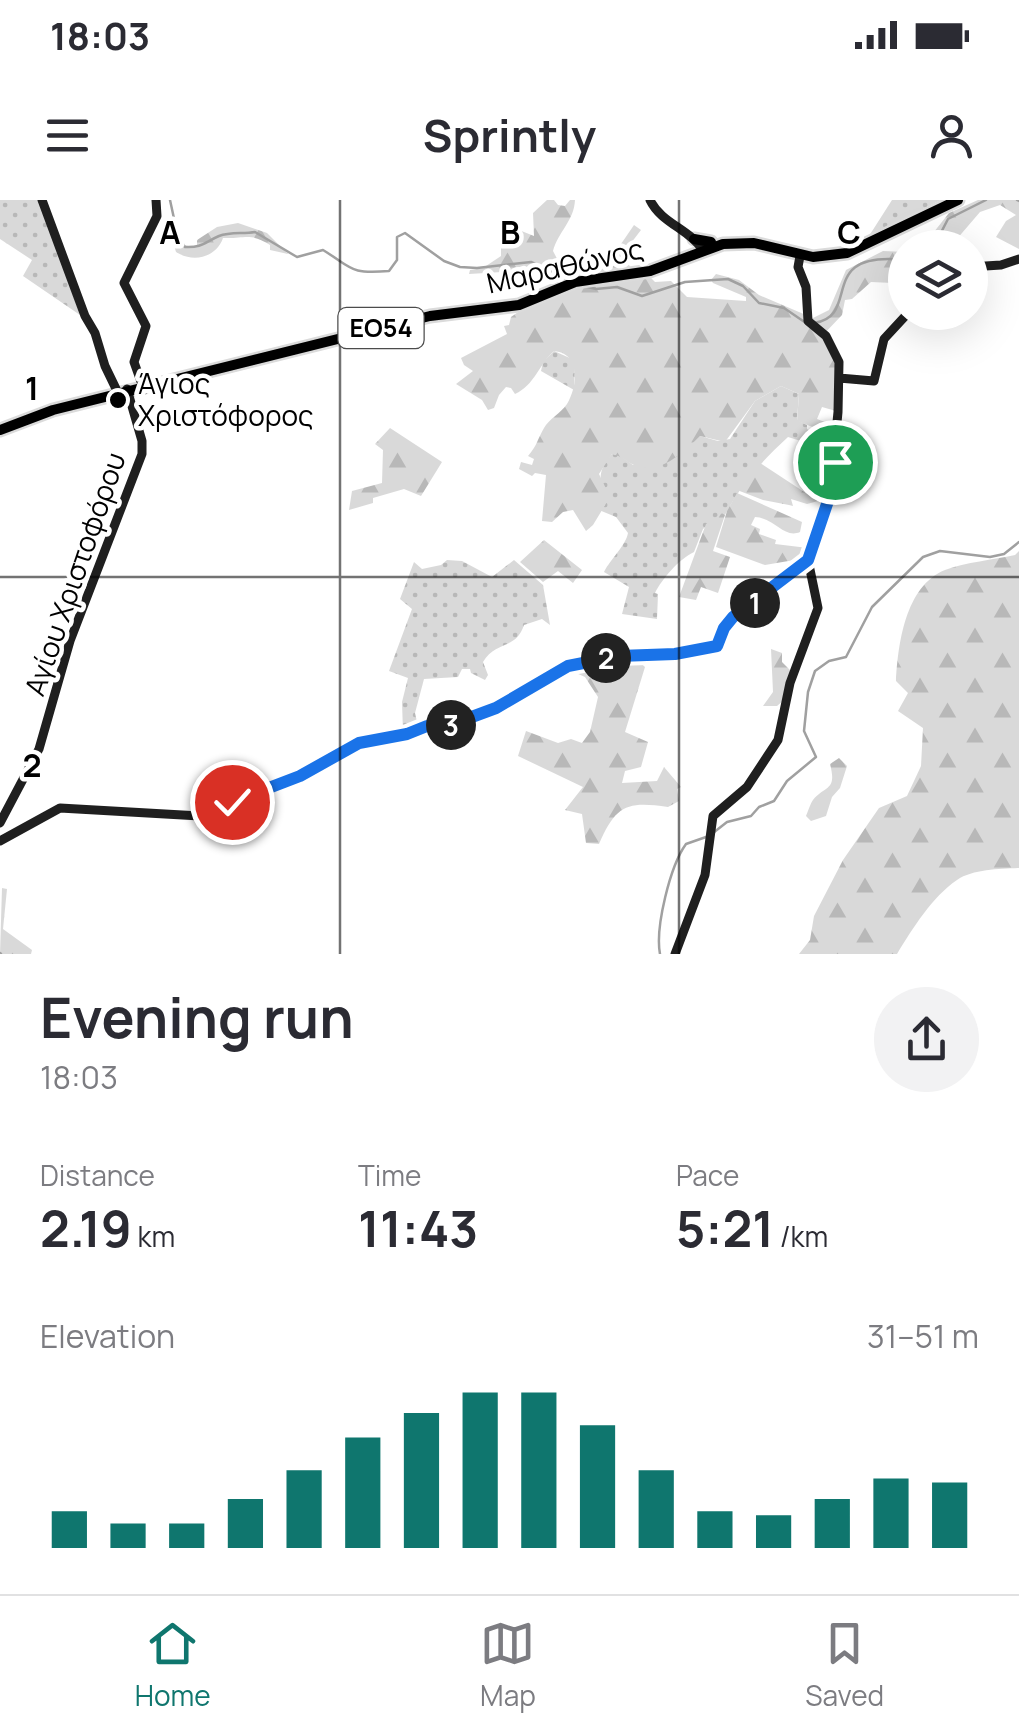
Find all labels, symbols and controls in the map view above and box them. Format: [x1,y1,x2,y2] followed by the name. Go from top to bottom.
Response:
[50,9,150,61] text: 18:03
[423,104,596,166] text: Sprintly
[40,108,95,163] icon: menu
[924,108,979,163] icon: person
[159,210,181,254] text: A
[500,210,520,254] text: B
[837,210,861,254] text: C
[483,229,647,301] street label: Μαραθώνος
[888,230,988,330] map controls
[888,230,988,330] button: layers
[338,308,424,348] road number: ΕΟ54
[138,364,314,434] place label: Άγιος Χριστόφορος
[25,366,39,410] text: 1
[107,389,129,411] marker: Άγιος Χριστόφορος
[793,420,878,505] pin
[808,435,863,490] icon: arrive
[15,447,133,700] street label: Αγίου Χριστοφόρου
[730,578,780,628] pin: 1
[749,584,761,622] text: 1
[581,633,631,683] pin: 2
[598,639,614,677] text: 2
[426,700,476,750] pin: 3
[443,706,459,744] text: 3
[22,743,42,787] text: 2
[190,760,275,845] pin
[205,775,260,830] icon: check
[40,979,354,1055] text: Evening run
[874,987,979,1092] button: share
[40,1055,118,1099] text: 18:03
[40,1156,155,1194] text: Distance
[358,1156,421,1194] text: Time
[676,1156,739,1194] text: Pace
[40,1194,132,1262] text: 2.19
[358,1194,478,1262] text: 11:43
[676,1194,774,1262] text: 5:21
[132,1217,175,1255] text: km
[774,1217,828,1255] text: /km
[40,1314,175,1358] text: Elevation
[867,1314,979,1358] text: 31–51 m
[135,1616,211,1714] tab: Home
[480,1616,536,1714] tab: Map
[805,1616,884,1714] tab: Saved

